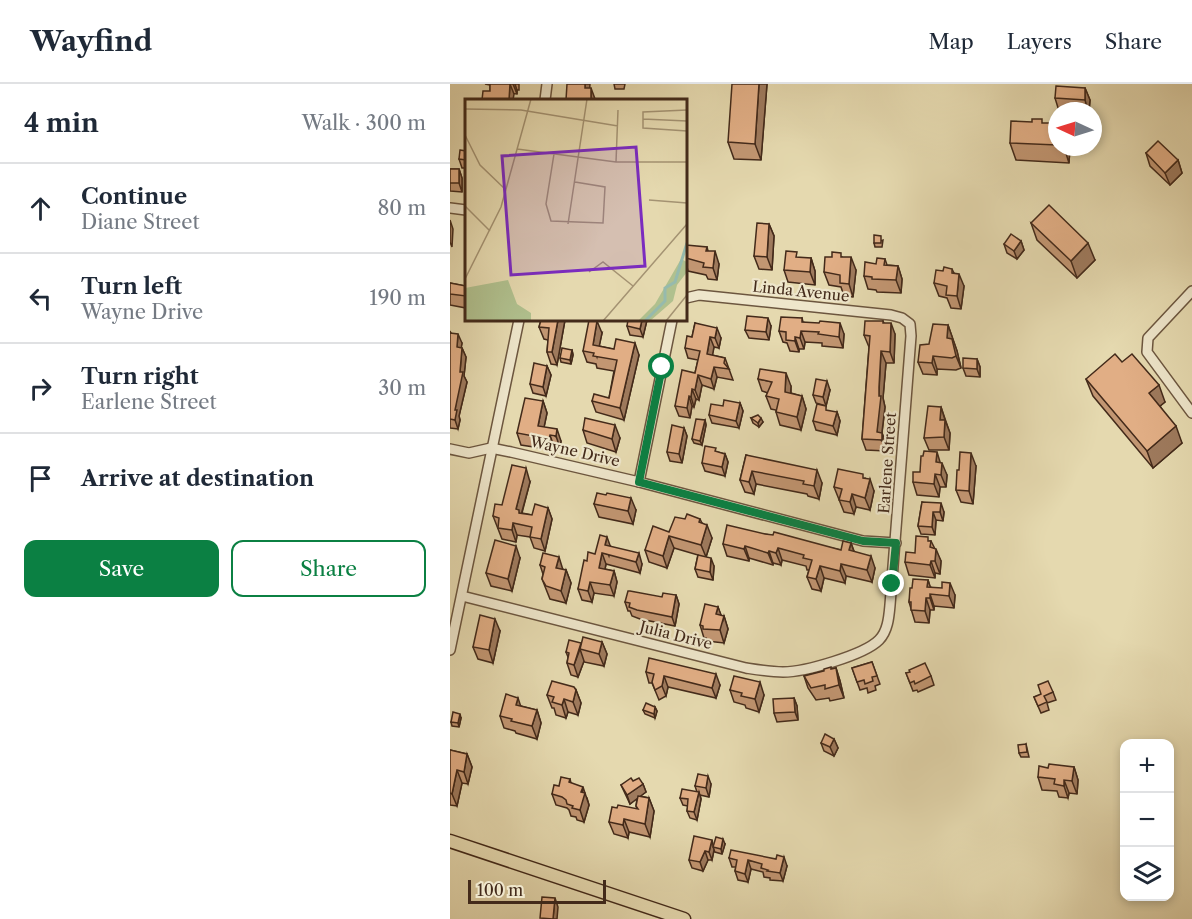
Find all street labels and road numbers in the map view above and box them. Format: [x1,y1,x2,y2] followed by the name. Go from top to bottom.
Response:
[752,276,850,306] street label: Linda Avenue
[874,411,900,514] street label: Earlene Street
[527,431,622,471] street label: Wayne Drive
[636,616,714,653] street label: Julia Drive

